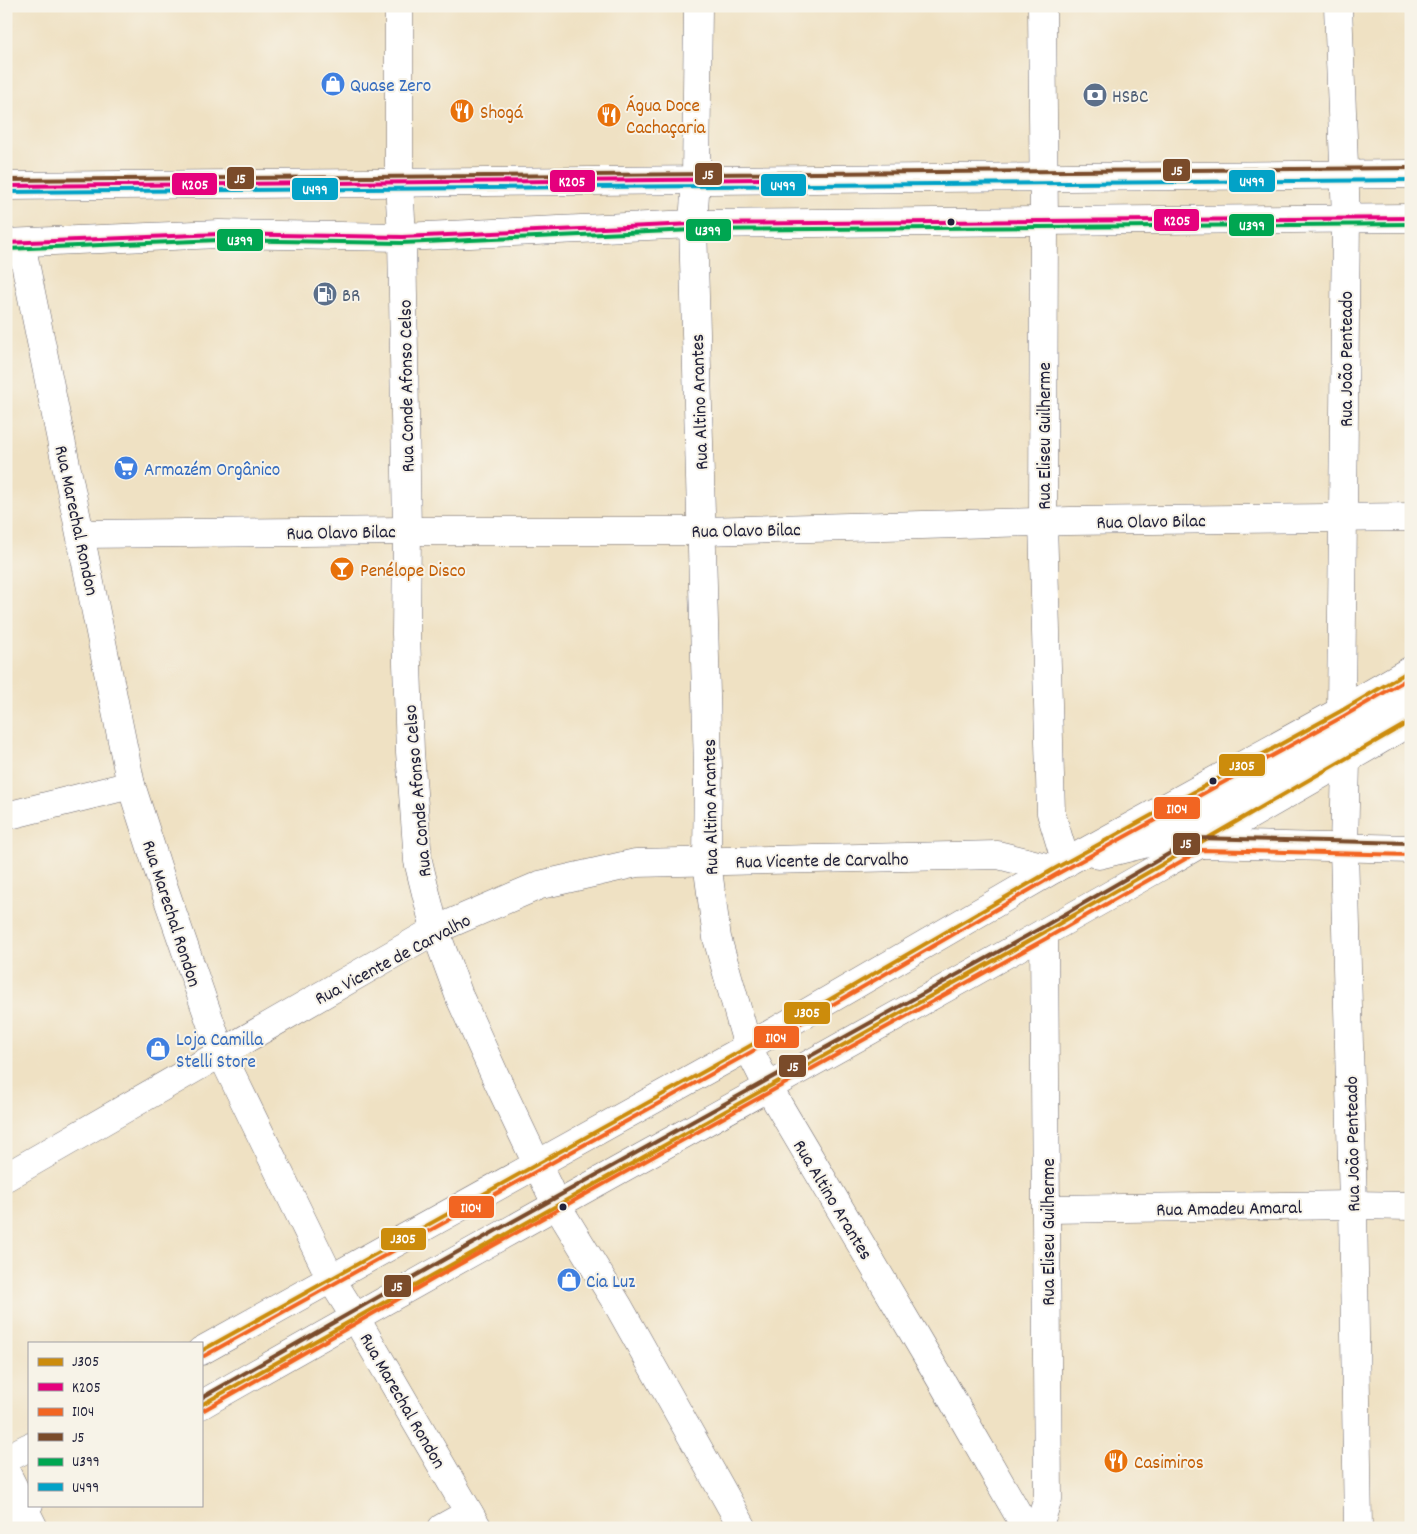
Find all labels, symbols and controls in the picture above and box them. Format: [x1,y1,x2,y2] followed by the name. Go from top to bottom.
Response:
[320,71,346,97] shop icon: Quase Zero
[350,74,431,101] place label: Quase Zero
[1082,82,1108,108] bank icon: HSBC
[1112,85,1149,112] place label: HSBC
[626,94,707,143] place label: Água Doce Cachaçaria
[449,98,475,124] restaurant icon: Shogá
[480,101,524,128] place label: Shogá
[596,102,622,128] restaurant icon: Água Doce Cachaçaria
[1162,158,1191,182] line badge: J5
[694,162,723,186] line badge: J5
[1171,162,1183,182] text: J5
[226,166,255,190] line badge: J5
[702,166,714,186] text: J5
[549,169,596,193] line badge: K205
[1228,169,1276,193] line badge: U499
[234,170,246,190] text: J5
[171,172,218,196] line badge: K205
[559,173,586,193] text: K205
[760,173,807,197] line badge: U499
[1239,173,1265,193] text: U499
[182,176,209,196] text: K205
[291,177,339,201] line badge: U499
[770,177,796,197] text: U499
[302,181,328,201] text: U499
[1153,208,1200,232] line badge: K205
[1164,212,1191,232] text: K205
[1228,213,1275,237] line badge: U399
[946,217,956,227] unlabelled marker
[1239,217,1265,237] text: U399
[685,218,732,242] line badge: U399
[695,222,721,242] text: U399
[216,228,264,252] line badge: U399
[227,232,253,252] text: U399
[312,281,338,307] fuel station icon: BR
[342,284,360,311] place label: BR
[1335,291,1362,427] street label: Rua João Penteado
[393,299,424,473] street label: Rua Conde Afonso Celso
[686,333,717,470] street label: Rua Altino Arantes
[1033,362,1060,510] street label: Rua Eliseu Guilherme
[45,443,104,598] street label: Rua Marechal Rondon
[113,455,139,481] supermarket icon: Armazém Orgânico
[144,458,280,485] place label: Armazém Orgânico
[1096,509,1206,538] street label: Rua Olavo Bilac
[691,518,801,547] street label: Rua Olavo Bilac
[286,520,396,549] street label: Rua Olavo Bilac
[329,556,355,582] bar icon: Penélope Disco
[360,559,466,586] place label: Penélope Disco
[399,703,440,878] street label: Rua Conde Afonso Celso
[698,739,727,875] street label: Rua Altino Arantes
[1218,753,1266,777] line badge: J305
[1229,757,1255,777] text: J305
[1208,776,1218,786] unlabelled marker
[1153,796,1201,820] line badge: I104
[1167,800,1188,820] text: I104
[1172,832,1201,856] line badge: J5
[1180,835,1192,855] text: J5
[133,837,206,991] street label: Rua Marechal Rondon
[735,847,909,878] street label: Rua Vicente de Carvalho
[311,908,476,1014] street label: Rua Vicente de Carvalho
[783,1001,831,1025] line badge: J305
[794,1004,820,1024] text: J305
[753,1025,800,1049] line badge: I104
[176,1028,264,1077] place label: Loja Camilla Stelli Store
[766,1029,787,1049] text: I104
[145,1036,171,1062] shop icon: Loja Camilla Stelli Store
[778,1054,807,1078] line badge: J5
[787,1058,799,1078] text: J5
[1340,1076,1369,1212] street label: Rua João Penteado
[784,1135,878,1266] street label: Rua Altino Arantes
[1037,1158,1064,1306] street label: Rua Eliseu Guilherme
[448,1195,495,1219] line badge: I104
[1156,1196,1303,1225] street label: Rua Amadeu Amaral
[461,1199,482,1219] text: I104
[558,1202,568,1212] unlabelled marker
[380,1227,427,1251] line badge: J305
[390,1230,416,1250] text: J305
[556,1267,582,1293] shop icon: Cia Luz
[586,1270,635,1297] place label: Cia Luz
[383,1274,412,1298] line badge: J5
[391,1278,403,1298] text: J5
[351,1329,451,1475] street label: Rua Marechal Rondon
[28,1342,202,1506] legend
[72,1352,99,1374] text: J305
[72,1378,101,1400] text: K205
[72,1402,94,1424] text: I104
[72,1428,84,1450] text: J5
[1103,1448,1129,1474] restaurant icon: Casimiros
[1134,1451,1204,1478] place label: Casimiros
[72,1452,100,1474] text: U399
[72,1478,99,1500] text: U499

